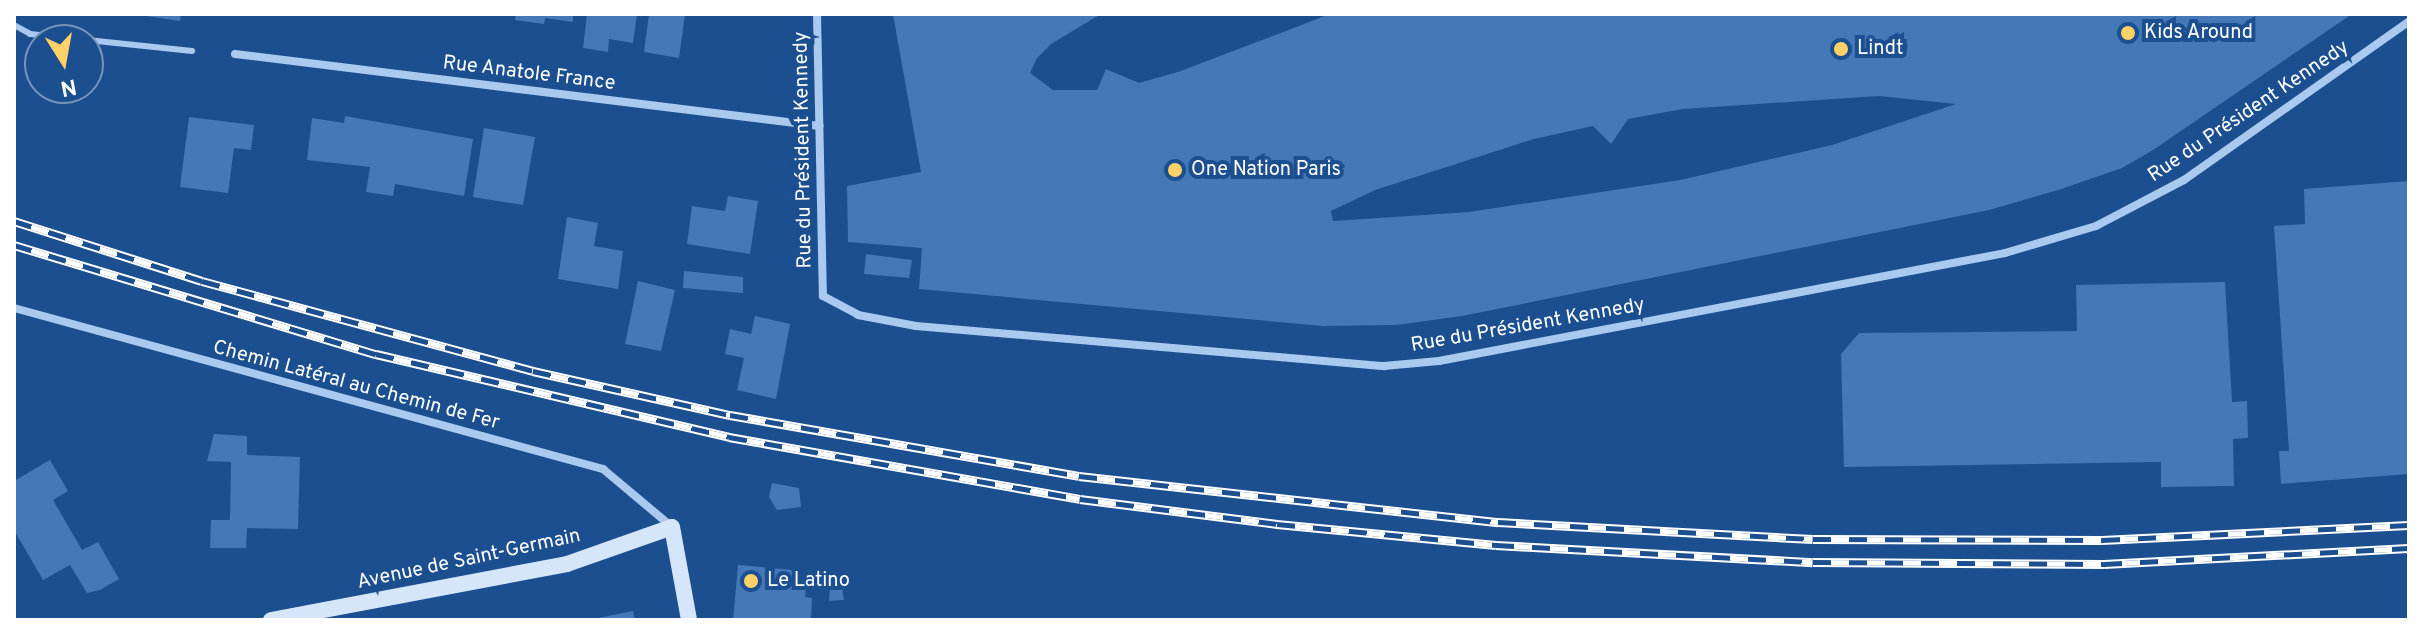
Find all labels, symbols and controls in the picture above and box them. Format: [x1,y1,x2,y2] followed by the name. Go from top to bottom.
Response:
[2144,21,2254,45] place label: Kids Around
[24,24,104,104] north arrow
[2119,24,2137,42] marker: Kids Around
[790,31,818,269] street label: Rue du Président Kennedy
[2144,36,2354,188] street label: Rue du Président Kennedy
[1857,37,1904,61] place label: Lindt
[1832,40,1850,58] marker: Lindt
[441,51,617,97] street label: Rue Anatole France
[58,71,79,101] text: N
[1191,158,1341,182] place label: One Nation Paris
[1166,161,1184,179] marker: One Nation Paris
[1409,294,1647,358] street label: Rue du Président Kennedy
[210,336,502,436] street label: Chemin Latéral au Chemin de Fer
[355,525,583,595] street label: Avenue de Saint-Germain
[767,569,850,593] place label: Le Latino
[742,572,760,590] marker: Le Latino

